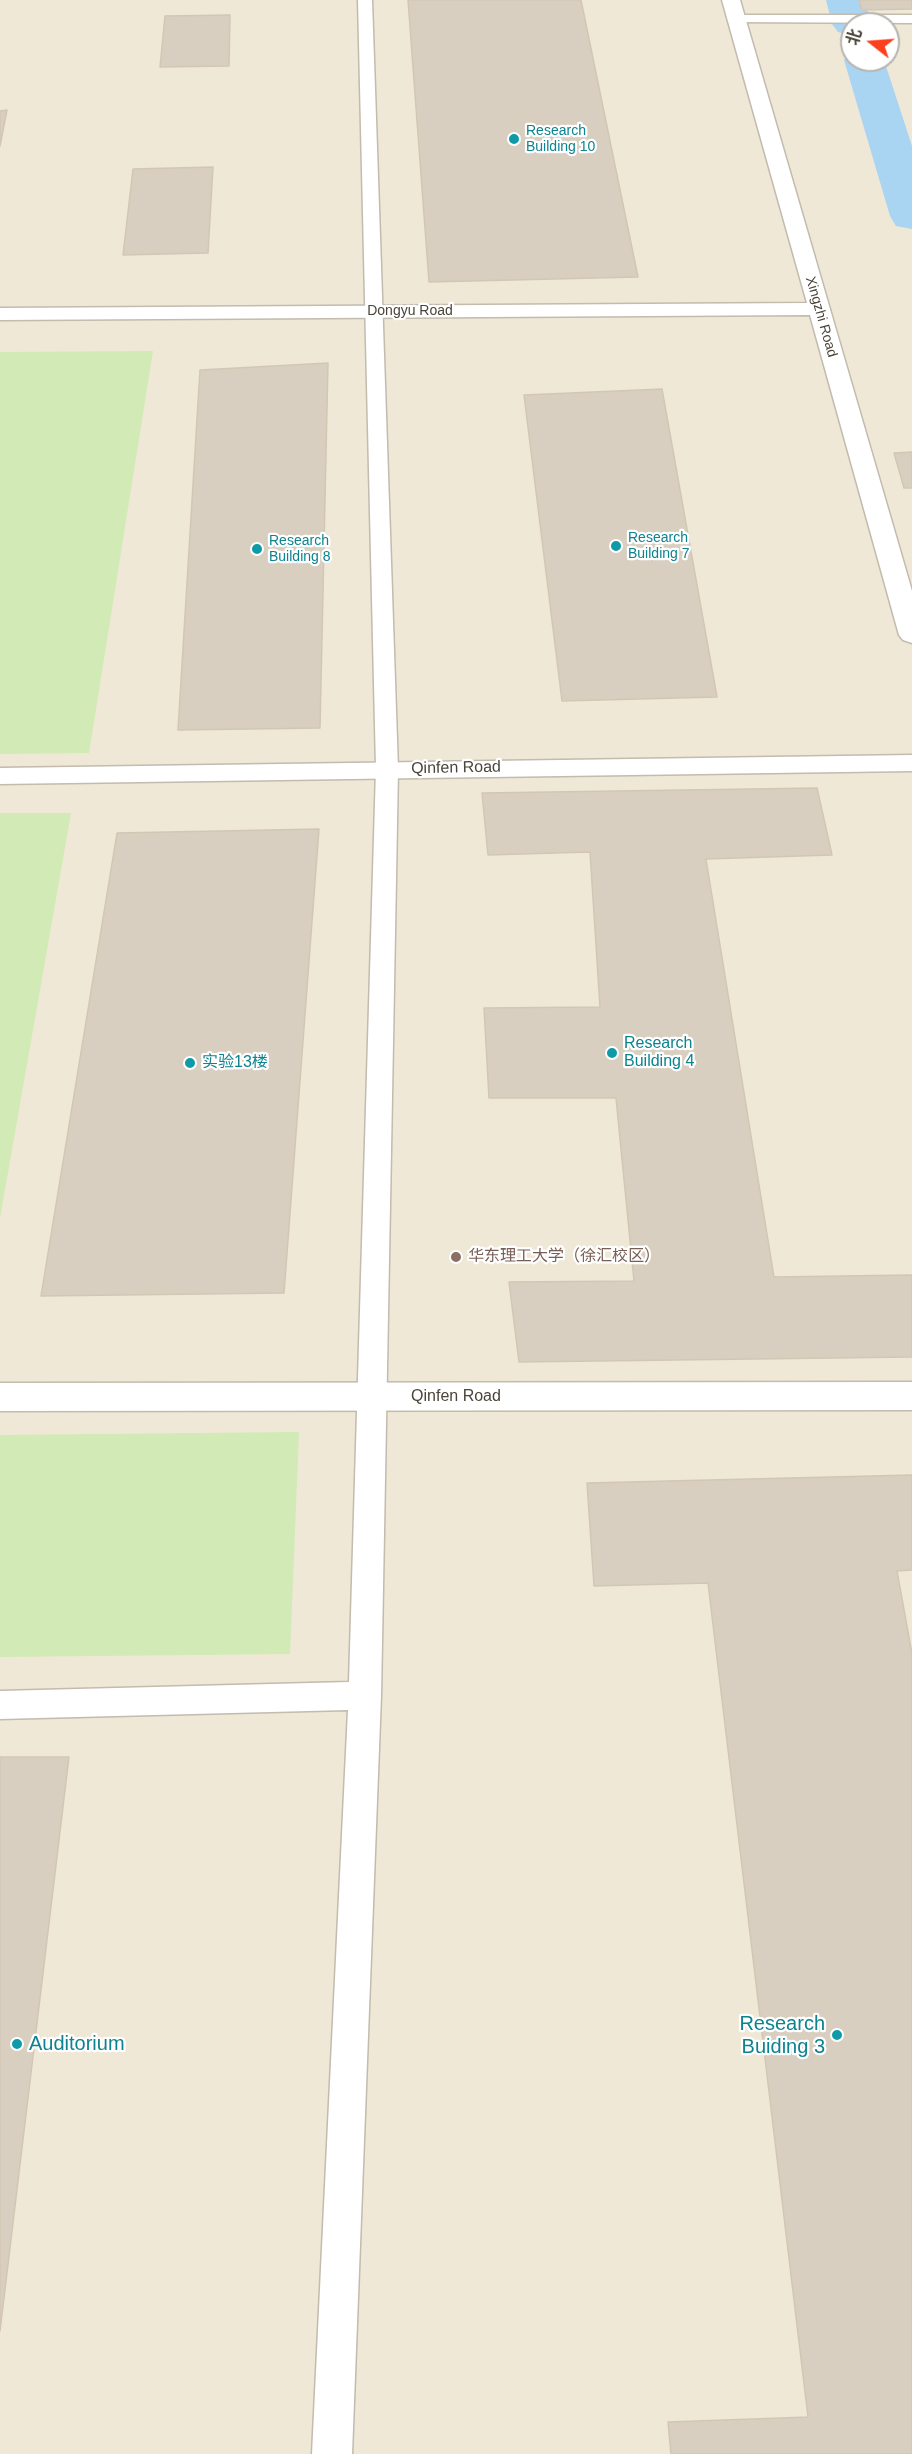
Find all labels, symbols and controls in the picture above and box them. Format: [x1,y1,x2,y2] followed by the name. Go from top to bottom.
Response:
[840,12,900,72] north arrow
[844,27,865,47] text: 北
[526,123,595,156] place label: Research Building 10
[507,132,521,146] marker: Research Building 10
[801,275,841,359] street label: Xingzhi Road
[367,303,453,319] street label: Dongyu Road
[628,530,689,562] place label: Research Building 7
[269,533,330,566] place label: Research Building 8
[609,539,623,553] marker: Research Building 7
[250,542,264,556] marker: Research Building 8
[411,758,501,778] street label: Qinfen Road
[624,1034,694,1072] place label: Research Building 4
[605,1046,619,1060] marker: Research Building 4
[202,1053,268,1073] place label: 实验13楼
[183,1056,197,1070] marker: 实验13楼
[468,1247,660,1267] place label: 华东理工大学（徐汇校区）
[449,1250,463,1264] marker: 华东理工大学（徐汇校区）
[411,1387,501,1407] street label: Qinfen Road
[739,2012,825,2059] place label: Research Buiding 3
[830,2028,844,2042] marker: Research Buiding 3
[29,2032,125,2056] place label: Auditorium
[10,2037,24,2051] marker: Auditorium

